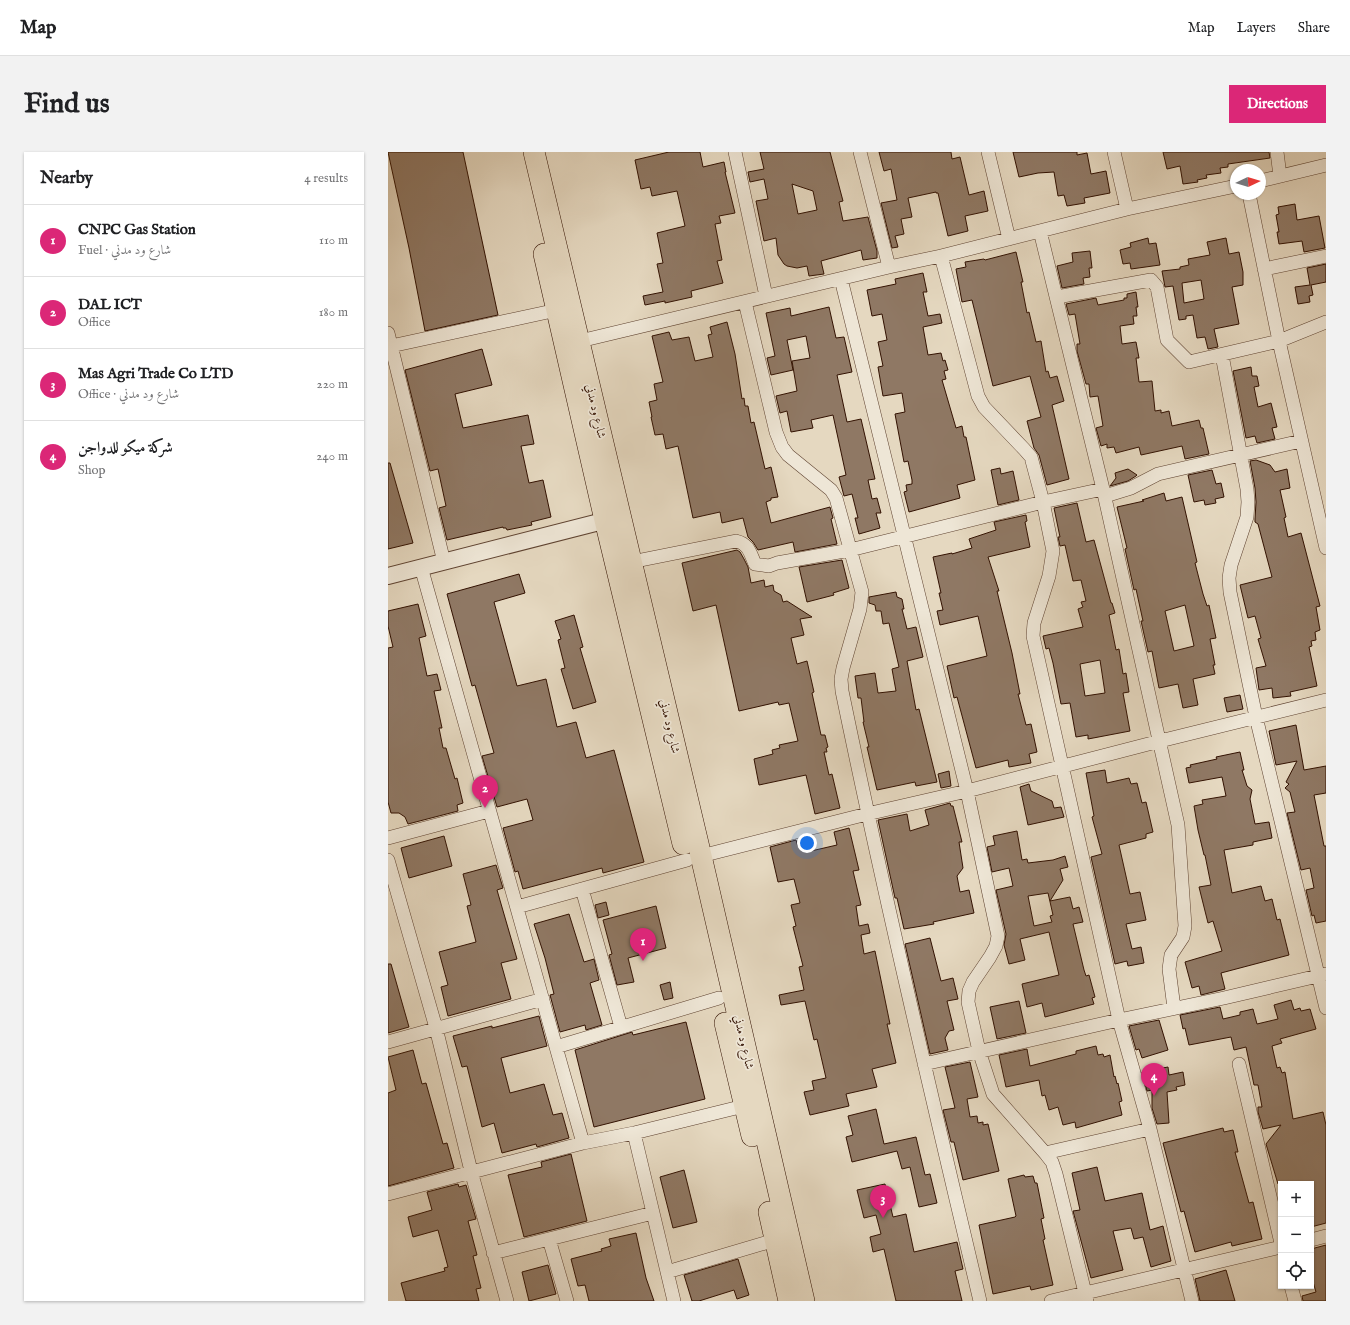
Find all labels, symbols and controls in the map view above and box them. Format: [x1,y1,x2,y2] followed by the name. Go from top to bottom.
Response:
[20,16,56,40] text: Map
[1188,19,1215,37] text: Map
[1237,19,1276,37] text: Layers
[1298,19,1330,37] text: Share
[1229,85,1326,123] button: Directions
[24,87,110,122] text: Find us
[1230,164,1266,200] north arrow
[40,168,93,189] text: Nearby
[304,170,348,187] text: 4 results
[78,220,196,239] text: CNPC Gas Station
[51,232,55,249] text: 1
[319,232,348,249] text: 110 m
[78,242,171,259] text: Fuel · شارع ود مدني
[78,295,142,314] text: DAL ICT
[50,304,56,321] text: 2
[319,304,348,321] text: 180 m
[78,314,110,331] text: Office
[78,364,233,383] text: Mas Agri Trade Co LTD
[51,376,55,393] text: 3
[317,376,348,393] text: 220 m
[579,382,609,441] street label: شارع ود مدني
[78,386,179,403] text: Office · شارع ود مدني
[78,438,173,457] text: شركة ميكو للدواجن
[50,448,56,465] text: 4
[316,448,348,465] text: 240 m
[78,462,106,479] text: Shop
[653,697,683,756] street label: شارع ود مدني
[472,775,498,808] pin: 2
[797,833,817,853] your location
[630,928,656,961] pin: 1
[727,1013,757,1072] street label: شارع ود مدني
[1141,1063,1167,1096] pin: 4
[1278,1181,1314,1289] map controls
[1278,1181,1314,1217] button: +
[870,1185,896,1218] pin: 3
[1278,1217,1314,1253] button: −
[1278,1253,1314,1289] button: locate

